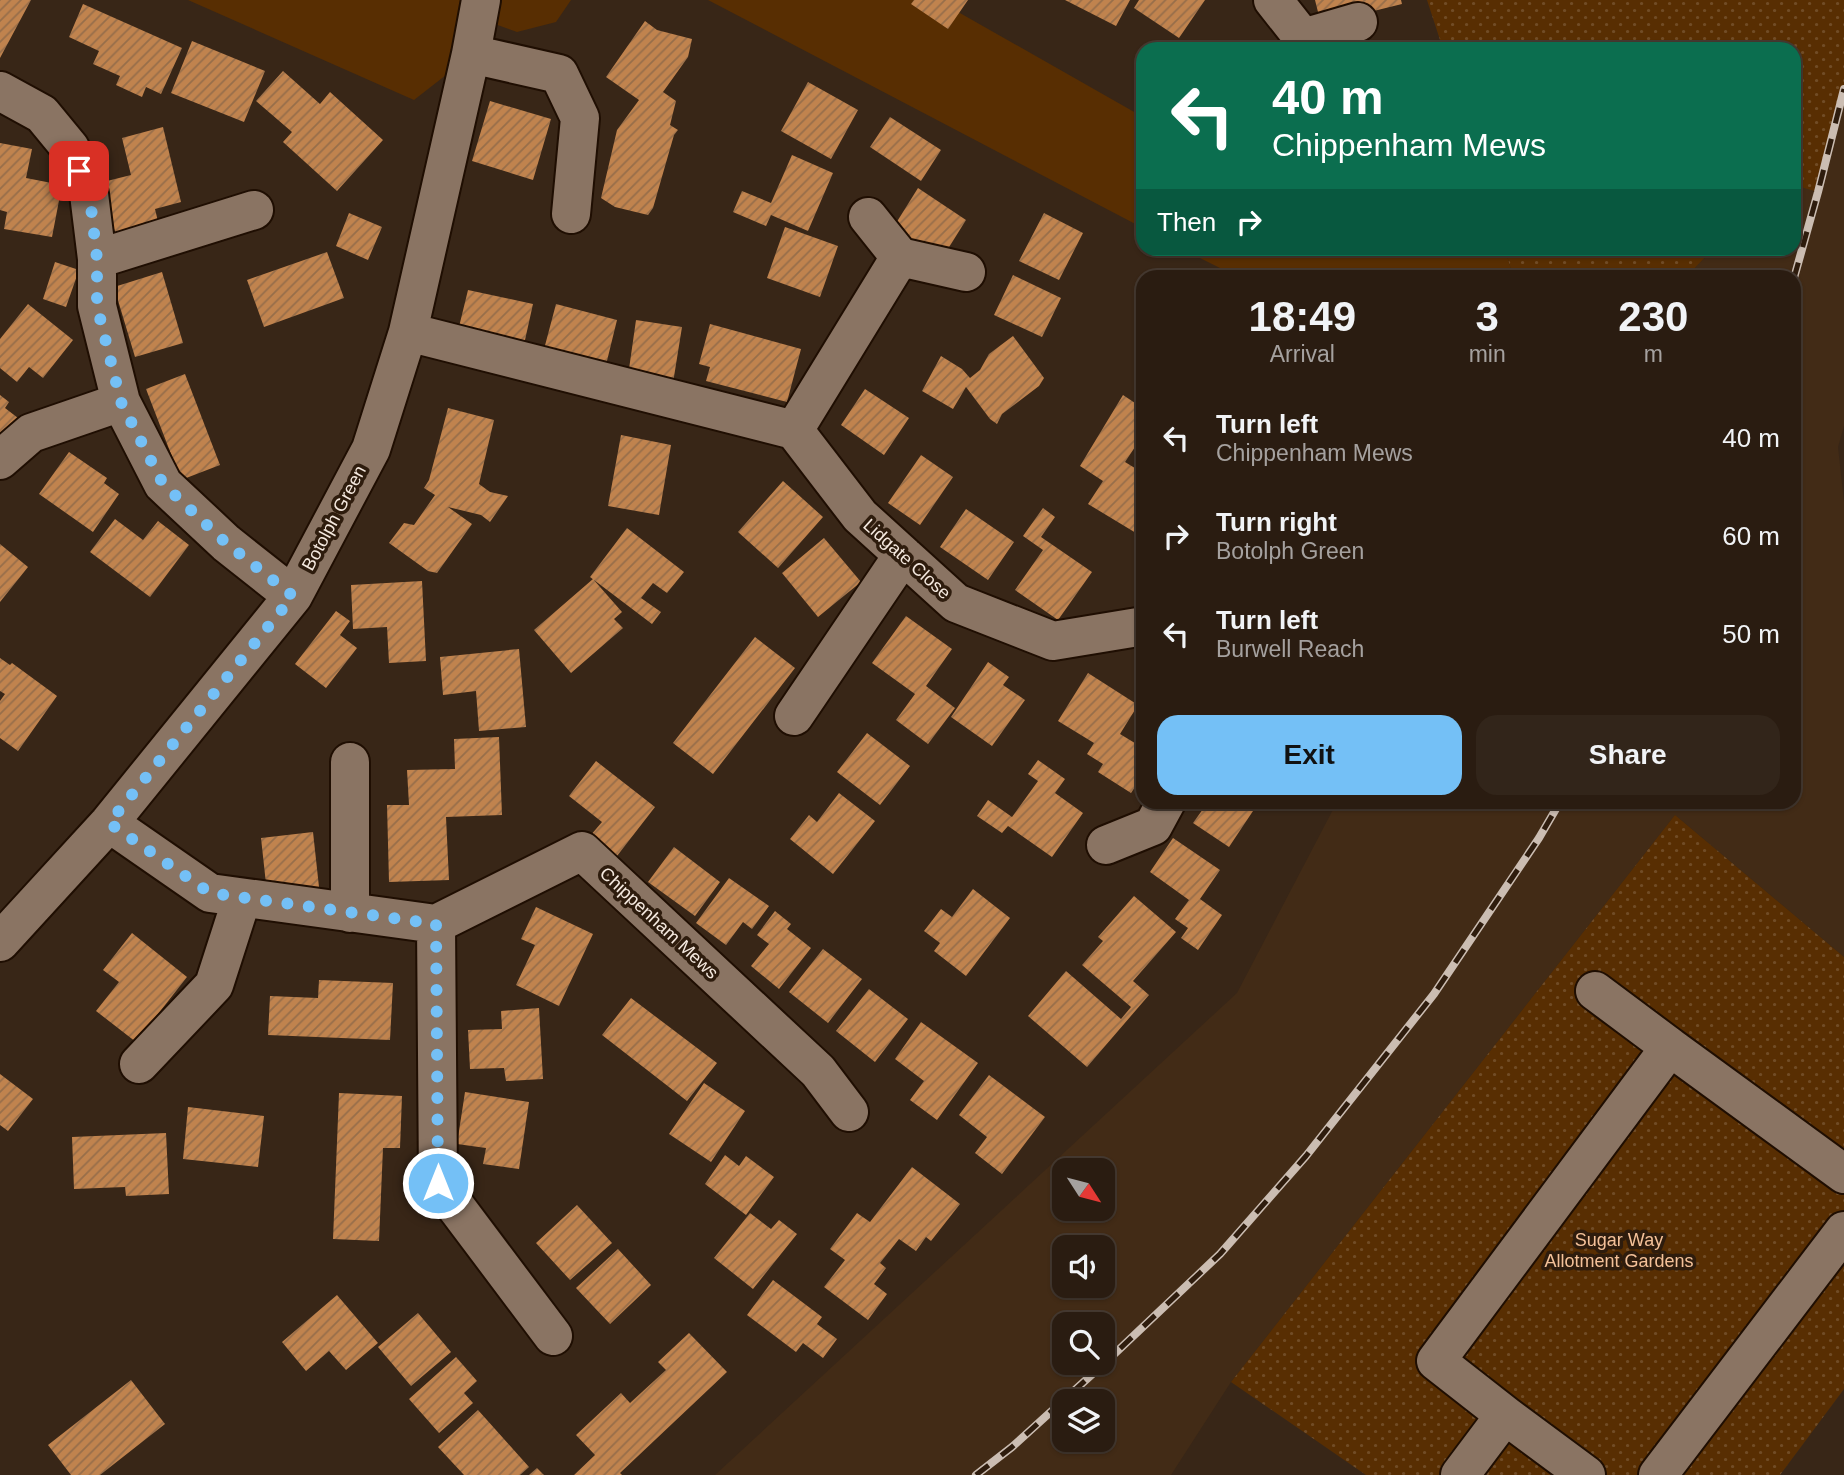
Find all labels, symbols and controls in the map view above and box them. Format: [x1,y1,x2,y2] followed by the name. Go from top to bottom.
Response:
[1157,70,1248,161] icon: left
[1272,70,1384,124] text: 40 m
[1272,127,1546,163] text: Chippenham Mews
[49,141,109,201] pin
[60,152,98,190] icon: arrive
[1230,203,1268,241] icon: right
[1157,207,1216,237] text: Then
[1249,293,1356,340] text: 18:49
[1475,293,1499,340] text: 3
[1618,293,1688,340] text: 230
[1270,341,1335,367] text: Arrival
[1469,341,1506,367] text: min
[1644,341,1663,367] text: m
[1216,409,1318,439] text: Turn left
[1157,419,1195,457] icon: left
[1722,423,1780,453] text: 40 m
[1216,440,1413,466] text: Chippenham Mews
[298,462,370,574] street label: Botolph Green
[1216,507,1337,537] text: Turn right
[859,515,955,603] street label: Lidgate Close
[1157,517,1195,555] icon: right
[1722,521,1780,551] text: 60 m
[1216,538,1364,564] text: Botolph Green
[1216,605,1318,635] text: Turn left
[1157,615,1195,653] icon: left
[1722,619,1780,649] text: 50 m
[1216,636,1364,662] text: Burwell Reach
[1157,715,1462,795] button: Exit
[1476,715,1780,795] button: Share
[596,863,722,983] street label: Chippenham Mews
[401,1146,475,1220] position arrow
[1052,1158,1115,1222] north arrow
[1052,1158,1115,1452] map controls
[1544,1230,1694,1271] park label: Sugar Way Allotment Gardens
[1052,1235,1115,1298] button: sound
[1052,1312,1115,1375] button: search
[1052,1389,1115,1452] button: layers

